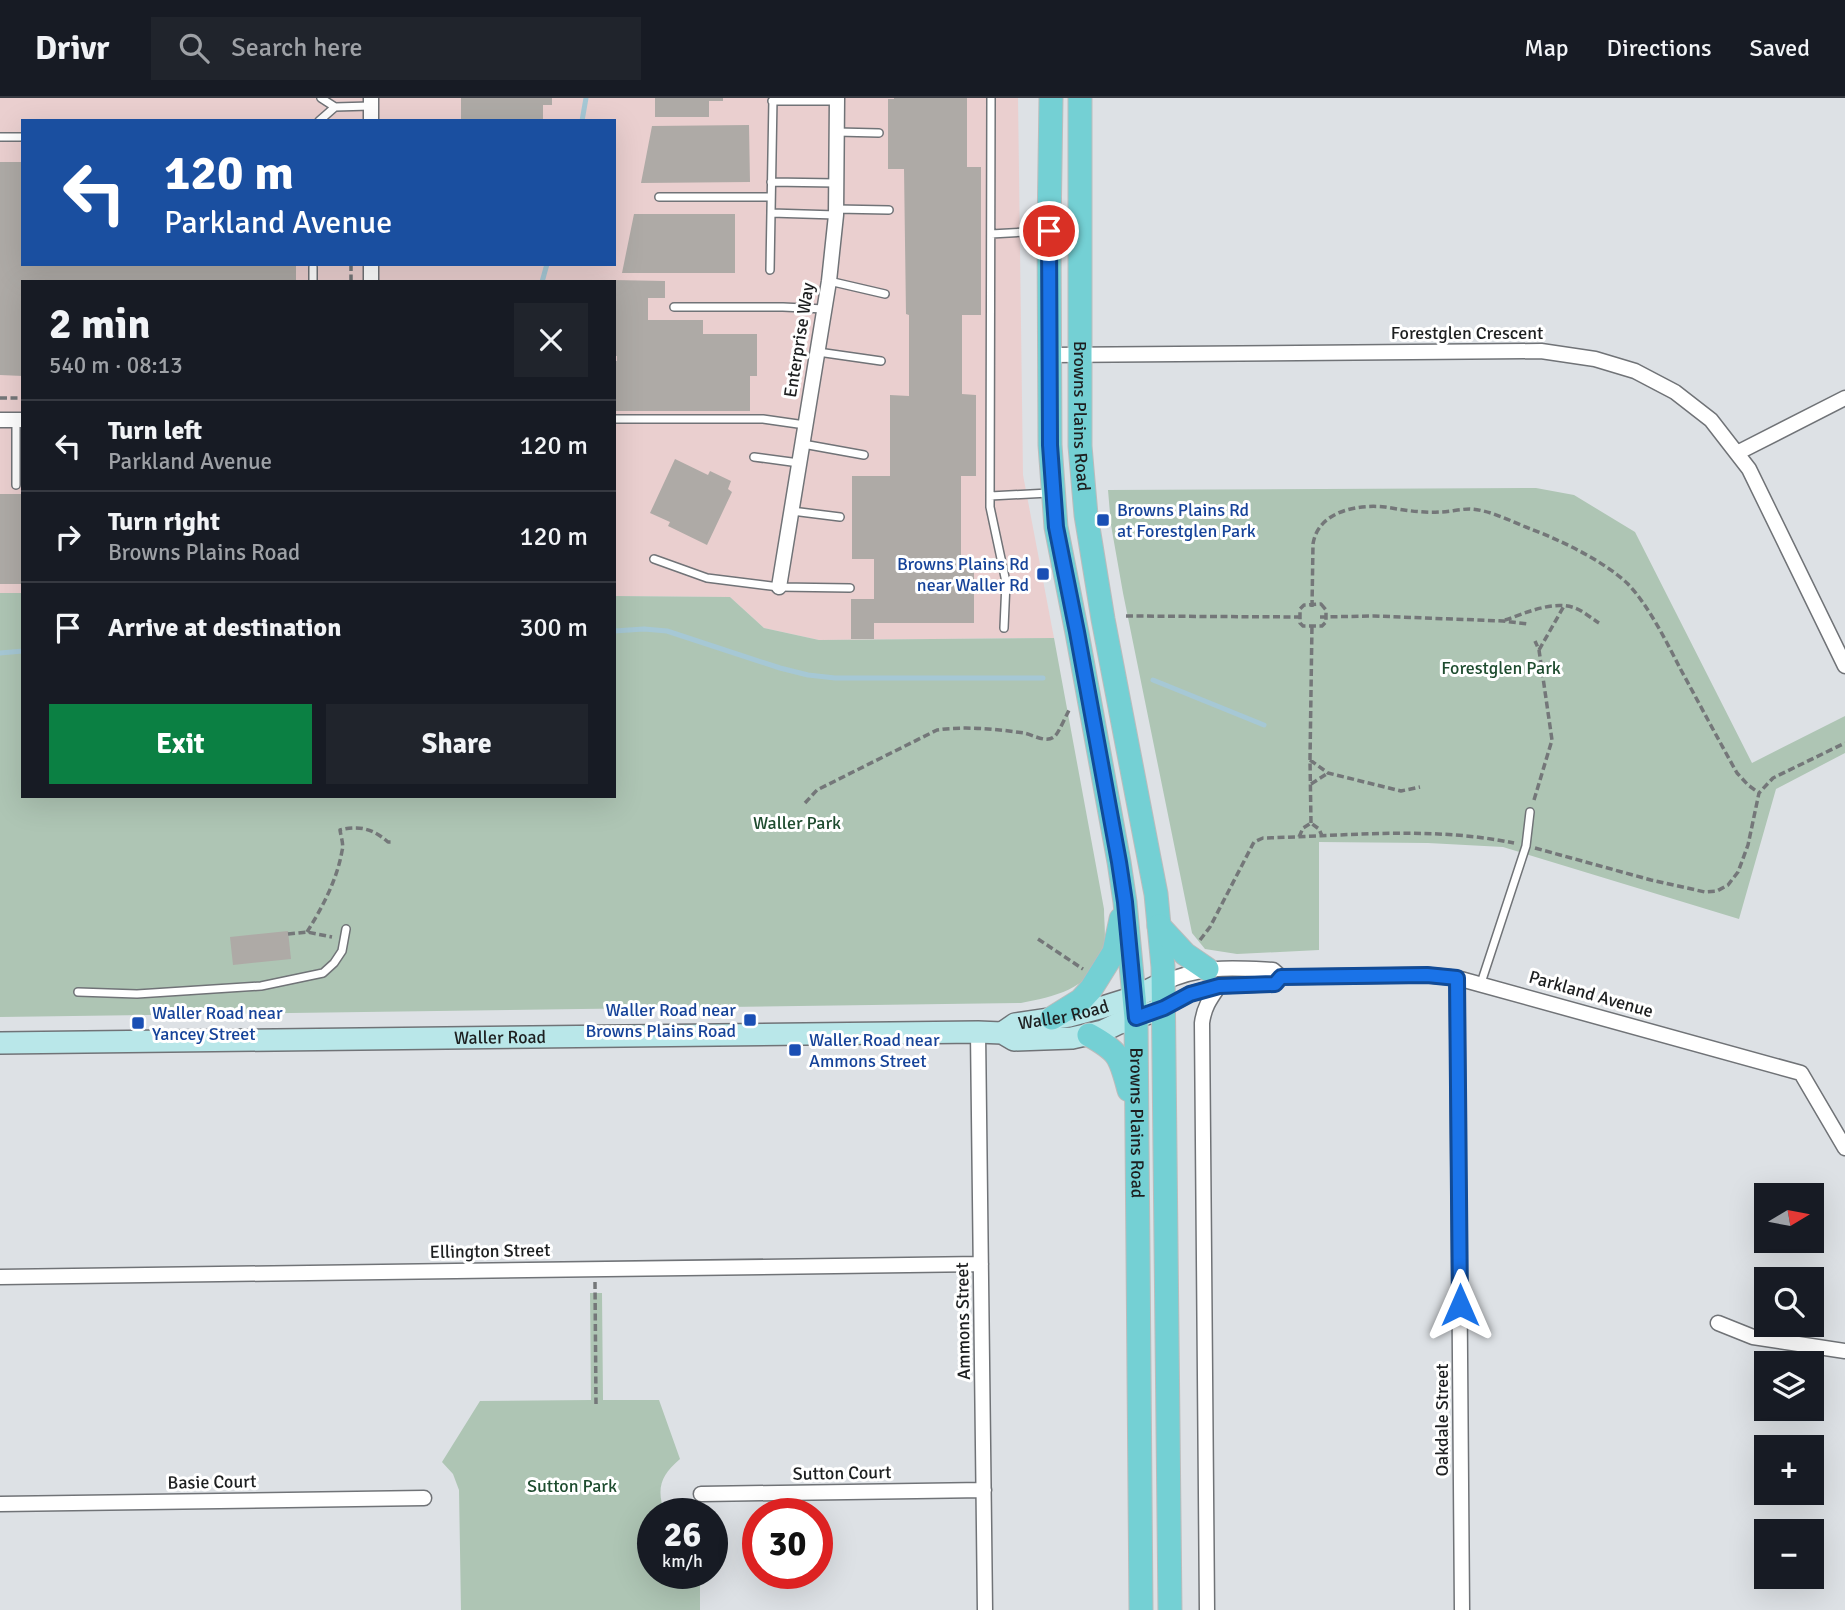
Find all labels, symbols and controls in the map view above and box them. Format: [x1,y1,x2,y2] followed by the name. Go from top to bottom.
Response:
[151,17,641,80] search box
[35,28,109,69] text: Drivr
[175,29,213,67] icon: search
[231,32,362,64] text: Search here
[1524,33,1569,63] text: Map
[1607,33,1712,63] text: Directions
[1750,33,1810,63] text: Saved
[164,143,294,203] text: 120 m
[49,147,140,238] icon: left
[1019,201,1079,261] pin
[164,203,392,242] text: Parkland Avenue
[1030,212,1068,250] icon: arrive
[779,280,819,399] street label: Enterprise Way
[49,299,150,350] text: 2 min
[514,303,588,377] button: close
[1391,322,1543,344] street label: Forestglen Crescent
[1069,341,1095,492] street label: Browns Plains Road
[49,351,183,380] text: 540 m · 08:13
[108,415,202,447] text: Turn left
[49,427,87,465] icon: left
[519,430,588,462] text: 120 m
[108,447,272,476] text: Parkland Avenue
[1117,499,1256,542] place label: Browns Plains Rd at Forestglen Park
[108,506,220,538] text: Turn right
[1095,512,1111,528] marker: Browns Plains Rd at Forestglen Park
[49,518,87,556] icon: right
[519,521,588,553] text: 120 m
[108,538,300,567] text: Browns Plains Road
[897,553,1029,596] place label: Browns Plains Rd near Waller Rd
[1035,566,1051,582] marker: Browns Plains Rd near Waller Rd
[49,609,87,647] icon: arrive
[108,612,341,644] text: Arrive at destination
[519,612,588,644] text: 300 m
[1441,657,1561,679] park label: Forestglen Park
[49,704,312,784] button: Exit
[326,704,588,784] button: Share
[753,812,841,834] park label: Waller Park
[1526,966,1656,1022] street label: Parkland Avenue
[1016,995,1112,1034] street label: Waller Road
[586,999,736,1042] place label: Waller Road near Browns Plains Road
[152,1002,283,1045] place label: Waller Road near Yancey Street
[742,1012,758,1028] marker: Waller Road near Browns Plains Road
[130,1015,146,1031] marker: Waller Road near Yancey Street
[454,1026,546,1049] street label: Waller Road
[809,1029,940,1072] place label: Waller Road near Ammons Street
[787,1042,803,1058] marker: Waller Road near Ammons Street
[1125,1047,1149,1198] street label: Browns Plains Road
[1754,1183,1824,1253] north arrow
[1754,1183,1824,1589] map controls
[429,1239,551,1263] street label: Ellington Street
[951,1262,975,1380] street label: Ammons Street
[1754,1267,1824,1337] button: search
[1423,1268,1497,1342] position arrow
[1754,1351,1824,1421] button: layers
[1431,1363,1453,1477] street label: Oakdale Street
[1754,1435,1824,1505] button: +
[792,1461,892,1485] street label: Sutton Court
[167,1470,257,1494] street label: Basie Court
[527,1475,617,1497] park label: Sutton Park
[742,1498,833,1589] speed limit sign: 30
[664,1513,701,1556] text: 26
[1754,1519,1824,1589] button: −
[662,1550,703,1572] text: km/h

